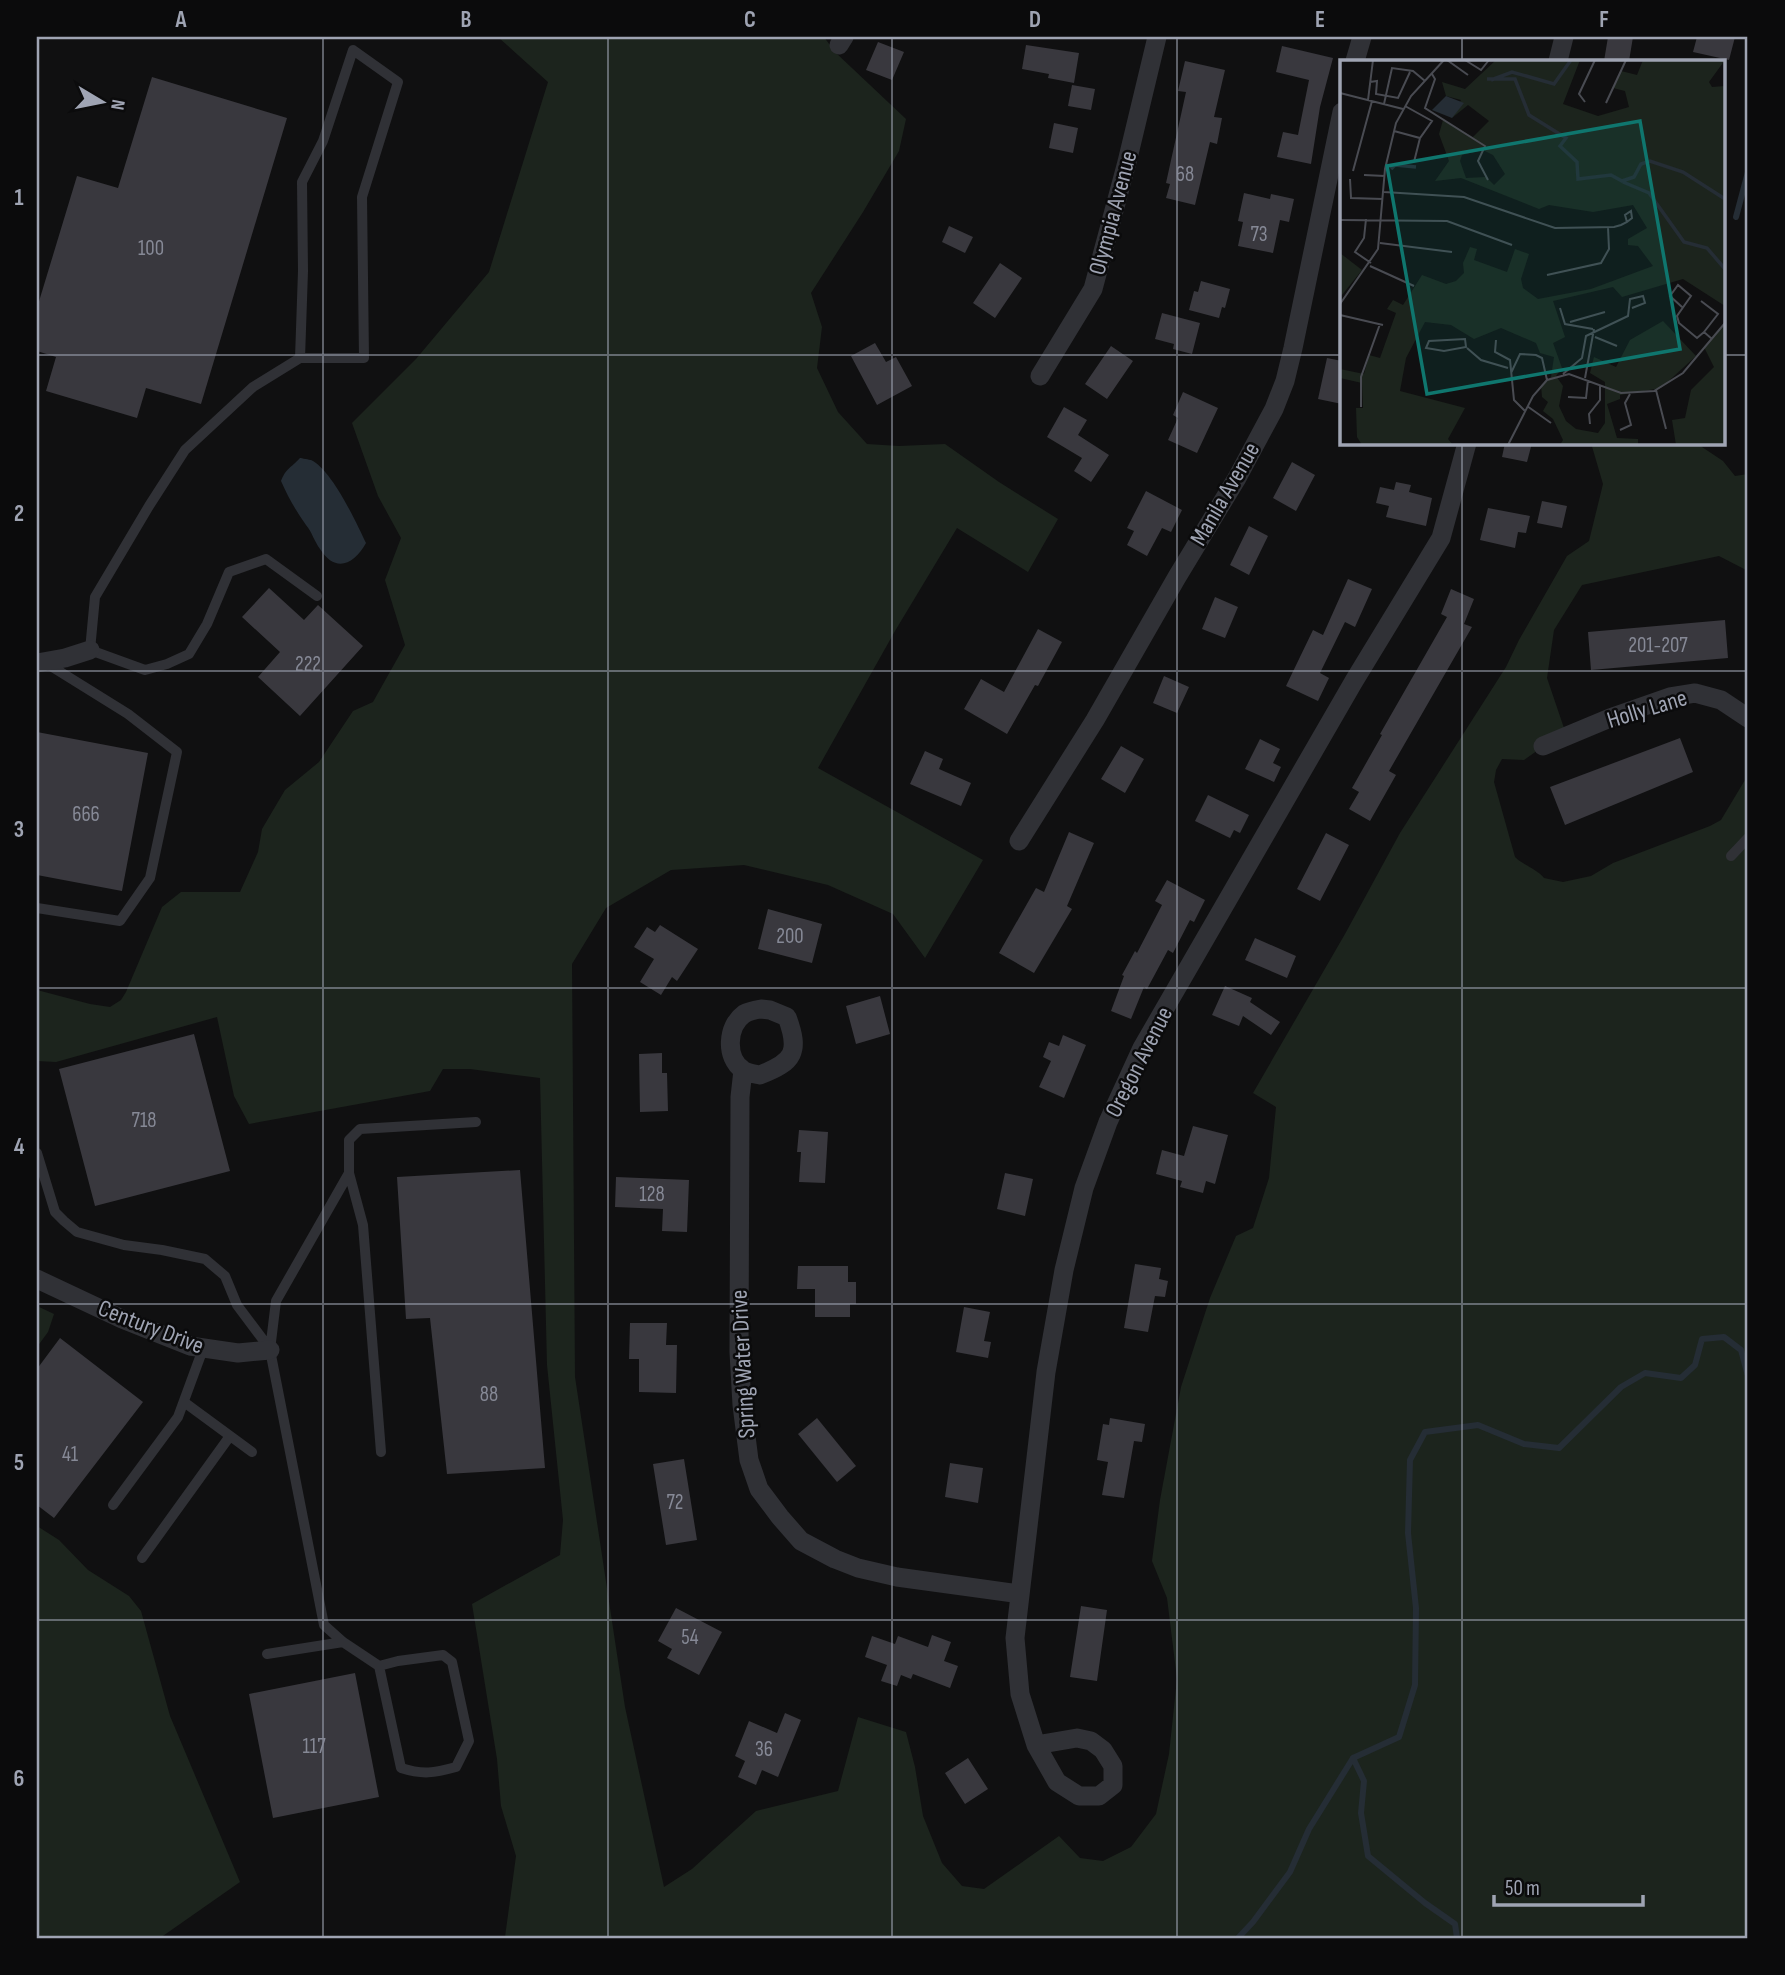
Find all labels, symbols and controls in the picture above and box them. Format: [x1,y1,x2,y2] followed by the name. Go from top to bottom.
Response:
[175,6,188,34] text: A
[461,6,472,34] text: B
[744,6,756,34] text: C
[1029,6,1041,34] text: D
[1315,6,1325,34] text: E
[1599,6,1609,34] text: F
[1340,60,1726,444] inset map
[66,66,136,136] north arrow
[105,98,129,112] text: N
[1083,148,1143,278] street label: Olympia Avenue
[1176,162,1194,187] house number: 68
[14,184,24,212] text: 1
[1250,222,1268,247] house number: 73
[138,236,164,261] house number: 100
[1184,437,1266,551] street label: Manila Avenue
[14,500,24,528] text: 2
[1628,633,1688,658] house number: 201-207
[295,652,321,677] house number: 222
[1603,683,1691,735] street label: Holly Lane
[72,802,100,827] house number: 666
[14,816,24,844] text: 3
[776,924,804,949] house number: 200
[1099,1002,1179,1122] street label: Oregon Avenue
[131,1108,157,1133] house number: 718
[14,1133,25,1161] text: 4
[639,1182,665,1207] house number: 128
[725,1289,761,1439] street label: Spring Water Drive
[94,1294,208,1360] street label: Century Drive
[480,1382,498,1407] house number: 88
[62,1442,79,1467] house number: 41
[14,1449,24,1477] text: 5
[666,1490,684,1515] house number: 72
[681,1625,699,1650] house number: 54
[302,1734,326,1759] house number: 117
[755,1737,773,1762] house number: 36
[14,1765,24,1793] text: 6
[1494,1863,1643,1907] scale bar
[1505,1876,1540,1901] text: 50 m

